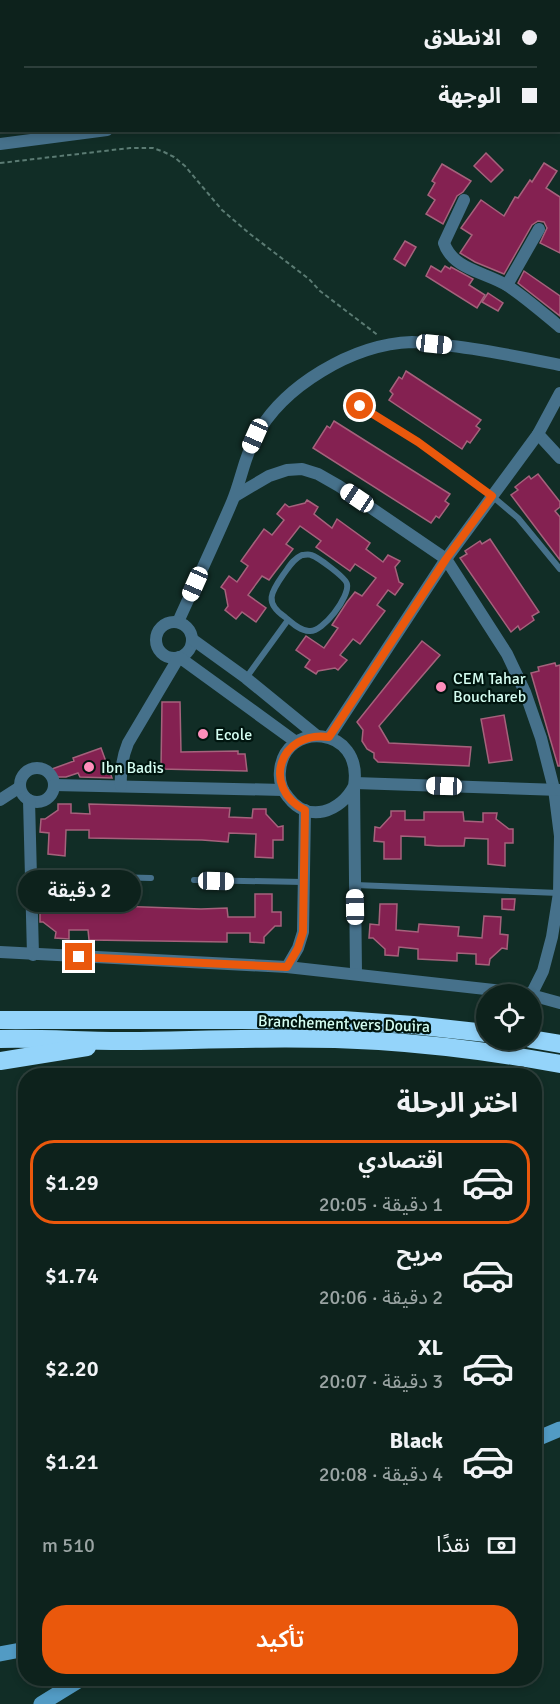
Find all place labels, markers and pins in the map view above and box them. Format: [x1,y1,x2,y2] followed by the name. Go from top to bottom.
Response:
[453,669,526,707] place label: CEM Tahar Bouchareb
[434,680,448,694] marker: CEM Tahar Bouchareb
[215,725,252,745] place label: Ecole
[196,727,210,741] marker: Ecole
[101,758,164,778] place label: Ibn Badis
[82,760,96,774] marker: Ibn Badis

